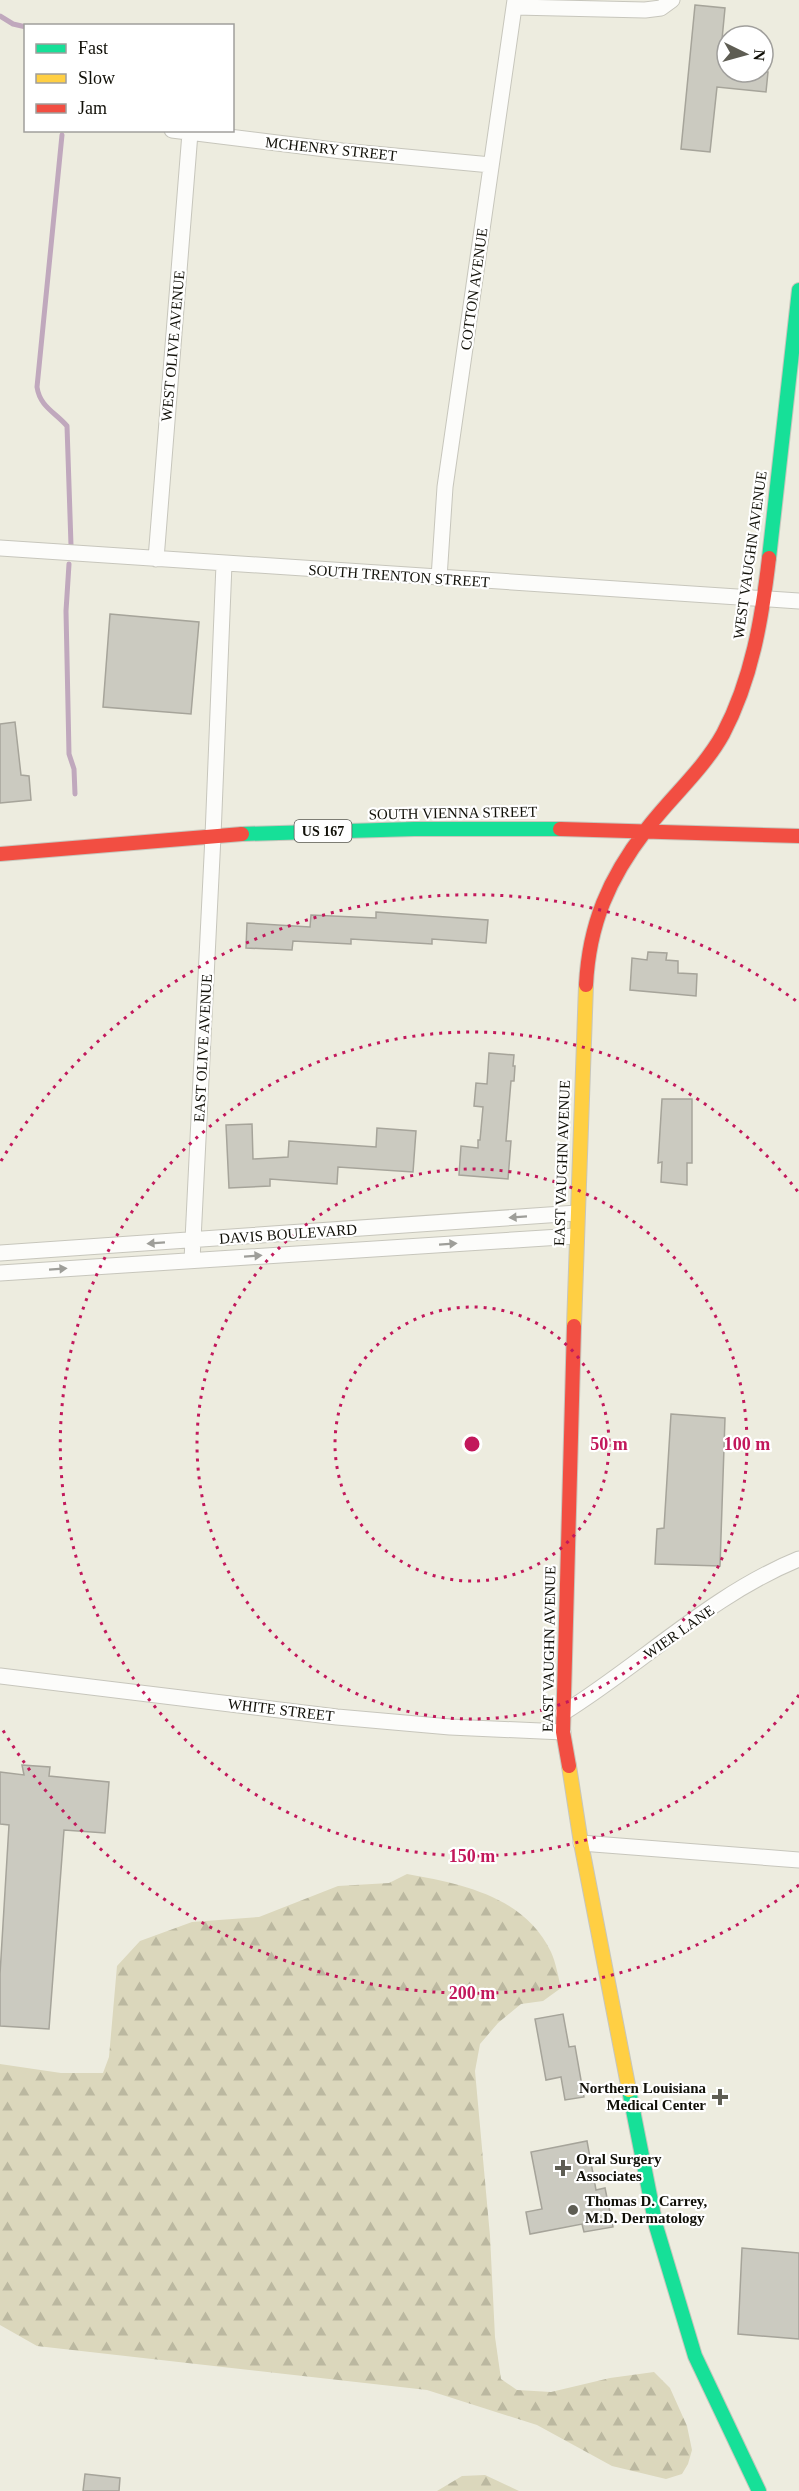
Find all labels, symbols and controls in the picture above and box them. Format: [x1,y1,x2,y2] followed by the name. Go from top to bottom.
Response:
[24,24,234,132] legend
[715,24,775,84] north arrow
[78,38,108,58] text: Fast
[750,49,768,62] text: N
[78,68,115,88] text: Slow
[78,98,107,118] text: Jam
[264,134,398,164] street label: MCHENRY STREET
[458,227,490,351] street label: COTTON AVENUE
[158,270,188,422] street label: WEST OLIVE AVENUE
[730,470,770,640] street label: WEST VAUGHN AVENUE
[308,562,490,590] street label: SOUTH TRENTON STREET
[368,804,538,822] street label: SOUTH VIENNA STREET
[294,820,352,842] road number: US 167
[191,973,215,1123] street label: EAST OLIVE AVENUE
[551,1080,573,1246] street label: EAST VAUGHN AVENUE
[509,1213,528,1222] one-way arrow
[219,1221,358,1247] street label: DAVIS BOULEVARD
[147,1239,166,1248] one-way arrow
[438,1240,457,1249] one-way arrow
[243,1252,262,1261] one-way arrow
[49,1264,68,1274] one-way arrow
[462,1434,482,1454] centre of rings
[590,1434,628,1454] text: 50 m
[724,1434,770,1454] text: 100 m
[540,1566,558,1732] street label: EAST VAUGHN AVENUE
[641,1602,717,1662] street label: WIER LANE
[227,1696,335,1724] street label: WHITE STREET
[449,1846,495,1866] text: 150 m
[449,1983,495,2003] text: 200 m
[579,2080,706,2113] place label: Northern Louisiana Medical Center
[711,2088,729,2106] marker: Northern Louisiana Medical Center
[576,2151,662,2184] place label: Oral Surgery Associates
[554,2159,572,2177] marker: Oral Surgery Associates
[585,2193,707,2226] place label: Thomas D. Carrey, M.D. Dermatology
[566,2203,580,2217] marker: Thomas D. Carrey, M.D. Dermatology

